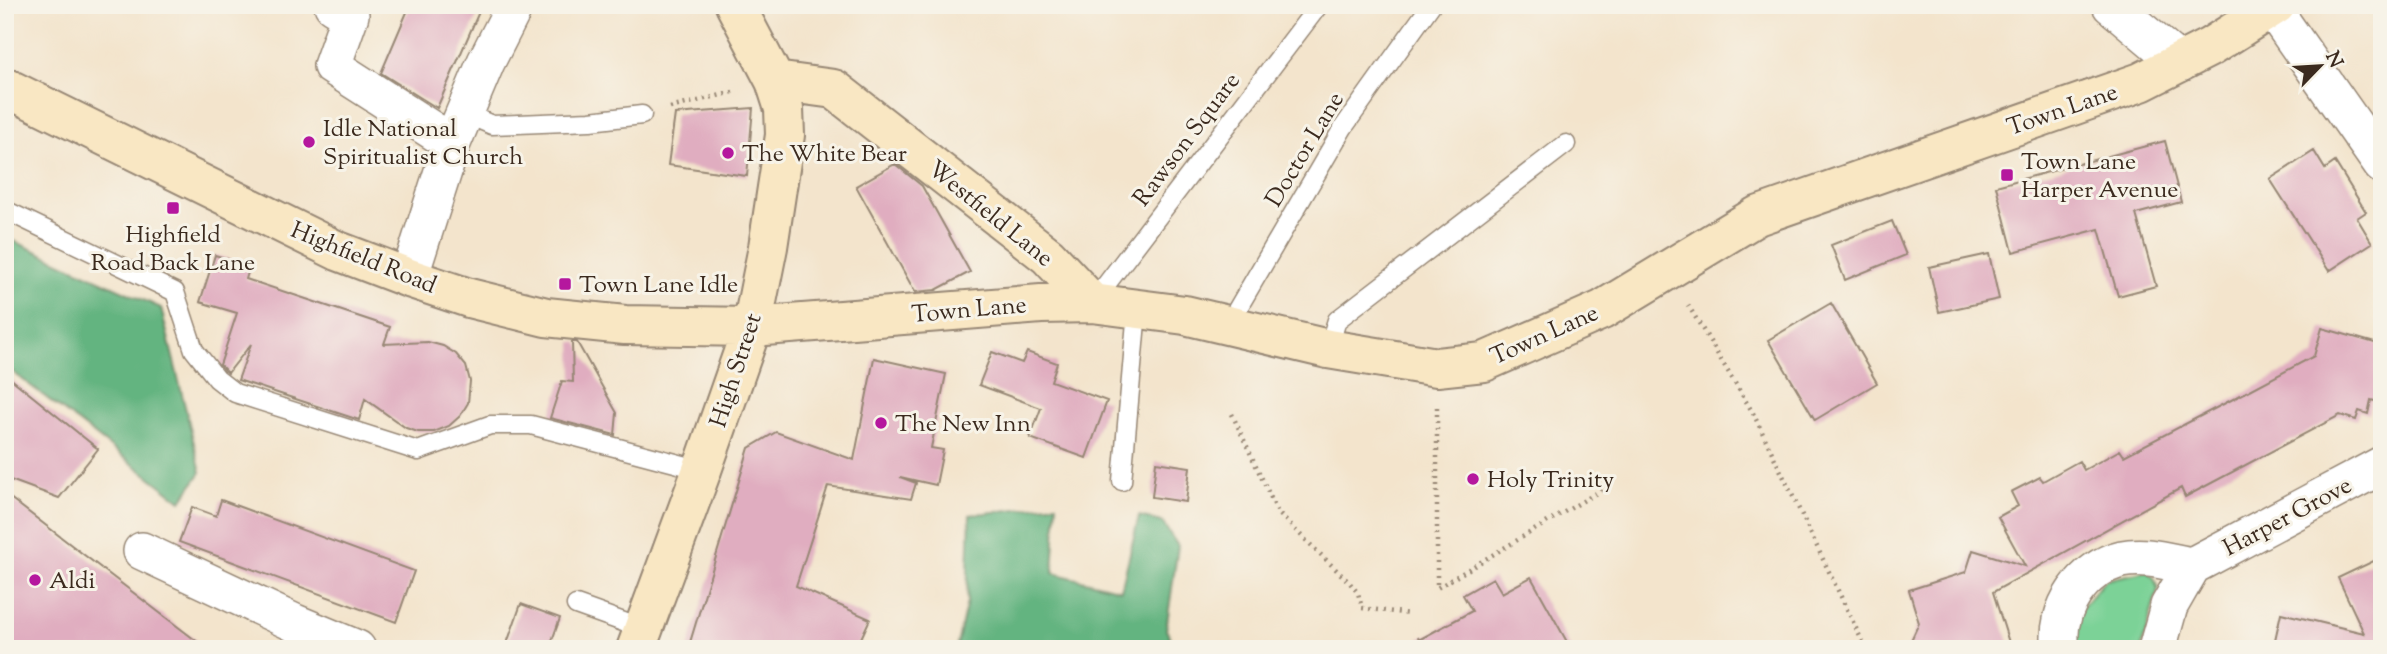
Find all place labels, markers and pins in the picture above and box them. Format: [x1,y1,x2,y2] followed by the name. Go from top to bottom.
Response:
[323,113,523,175] place label: Idle National Spiritualist Church
[301,134,317,150] marker: Idle National Spiritualist Church
[742,138,907,172] place label: The White Bear
[720,145,736,161] marker: The White Bear
[2021,146,2179,208] place label: Town Lane Harper Avenue
[1999,167,2015,183] marker: Town Lane Harper Avenue
[165,200,181,216] marker: Highfield Road Back Lane
[91,219,255,281] place label: Highfield Road Back Lane
[579,269,738,303] place label: Town Lane Idle
[557,276,573,292] marker: Town Lane Idle
[895,408,1031,442] place label: The New Inn
[873,415,889,431] marker: The New Inn
[1487,464,1614,498] place label: Holy Trinity
[1465,471,1481,487] marker: Holy Trinity
[49,565,96,599] place label: Aldi
[27,572,43,588] marker: Aldi

